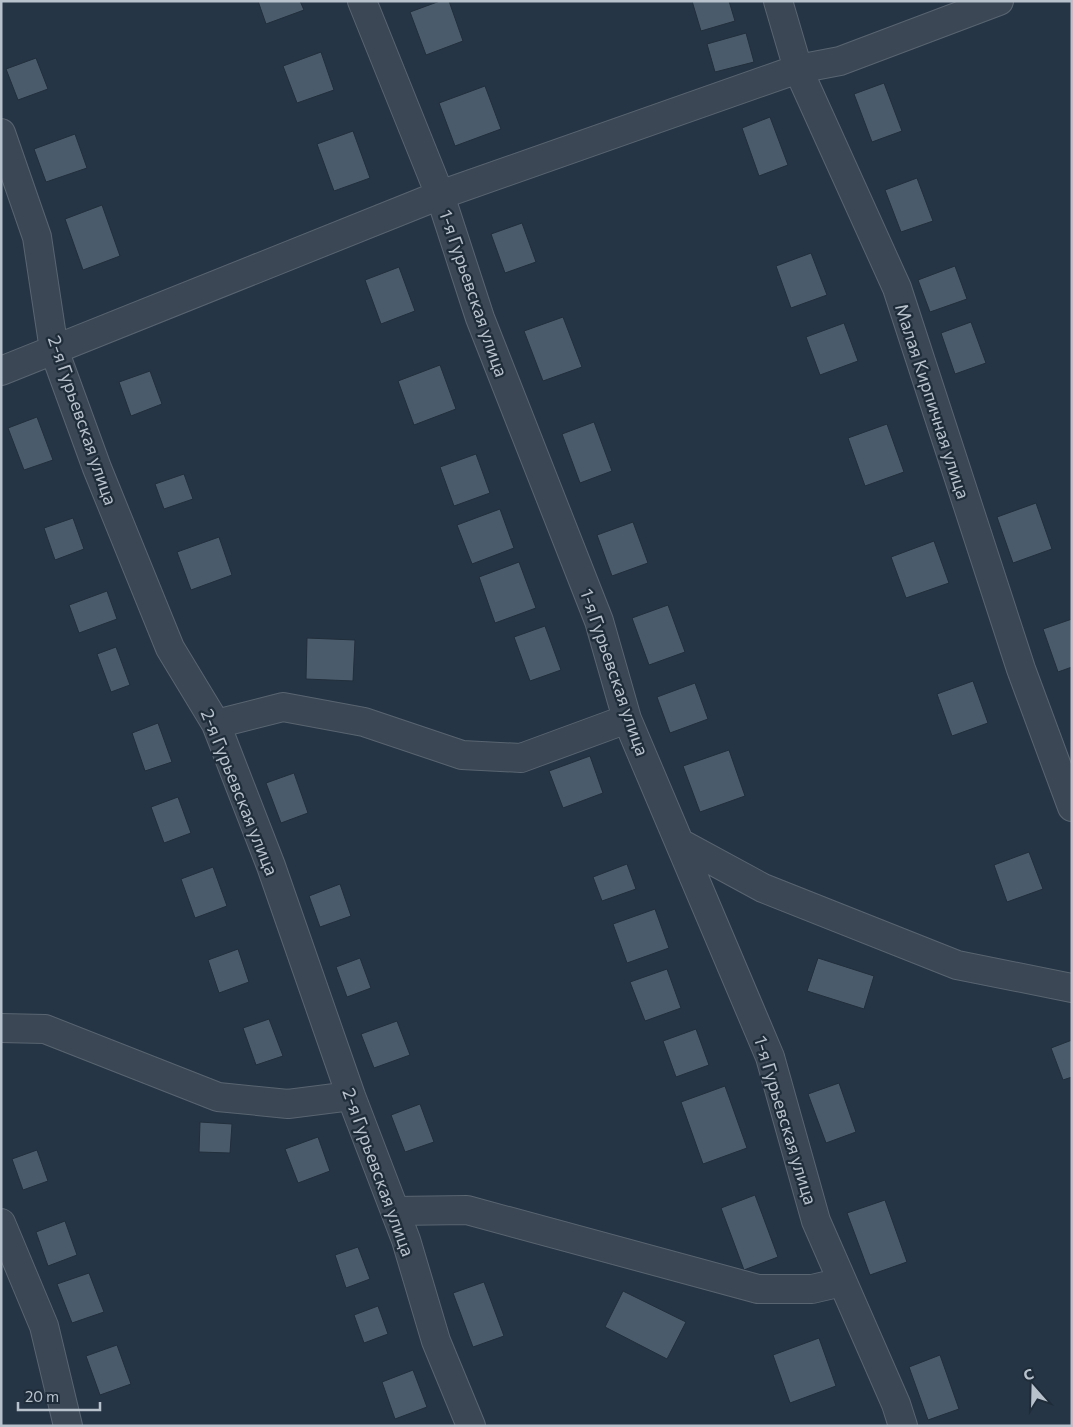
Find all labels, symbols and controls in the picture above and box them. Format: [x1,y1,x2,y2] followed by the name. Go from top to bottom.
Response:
[435,207,513,379] street label: 1-я Гурьевская улица
[891,301,975,501] street label: Малая Кирпичная улица
[44,332,122,508] street label: 2-я Гурьевская улица
[576,586,654,758] street label: 1-я Гурьевская улица
[197,706,283,878] street label: 2-я Гурьевская улица
[750,1033,822,1207] street label: 1-я Гурьевская улица
[338,1085,420,1259] street label: 2-я Гурьевская улица
[1008,1362,1058,1412] north arrow
[1021,1365,1036,1384] text: С
[18,1380,100,1412] scale bar
[25,1387,59,1405] text: 20 m

